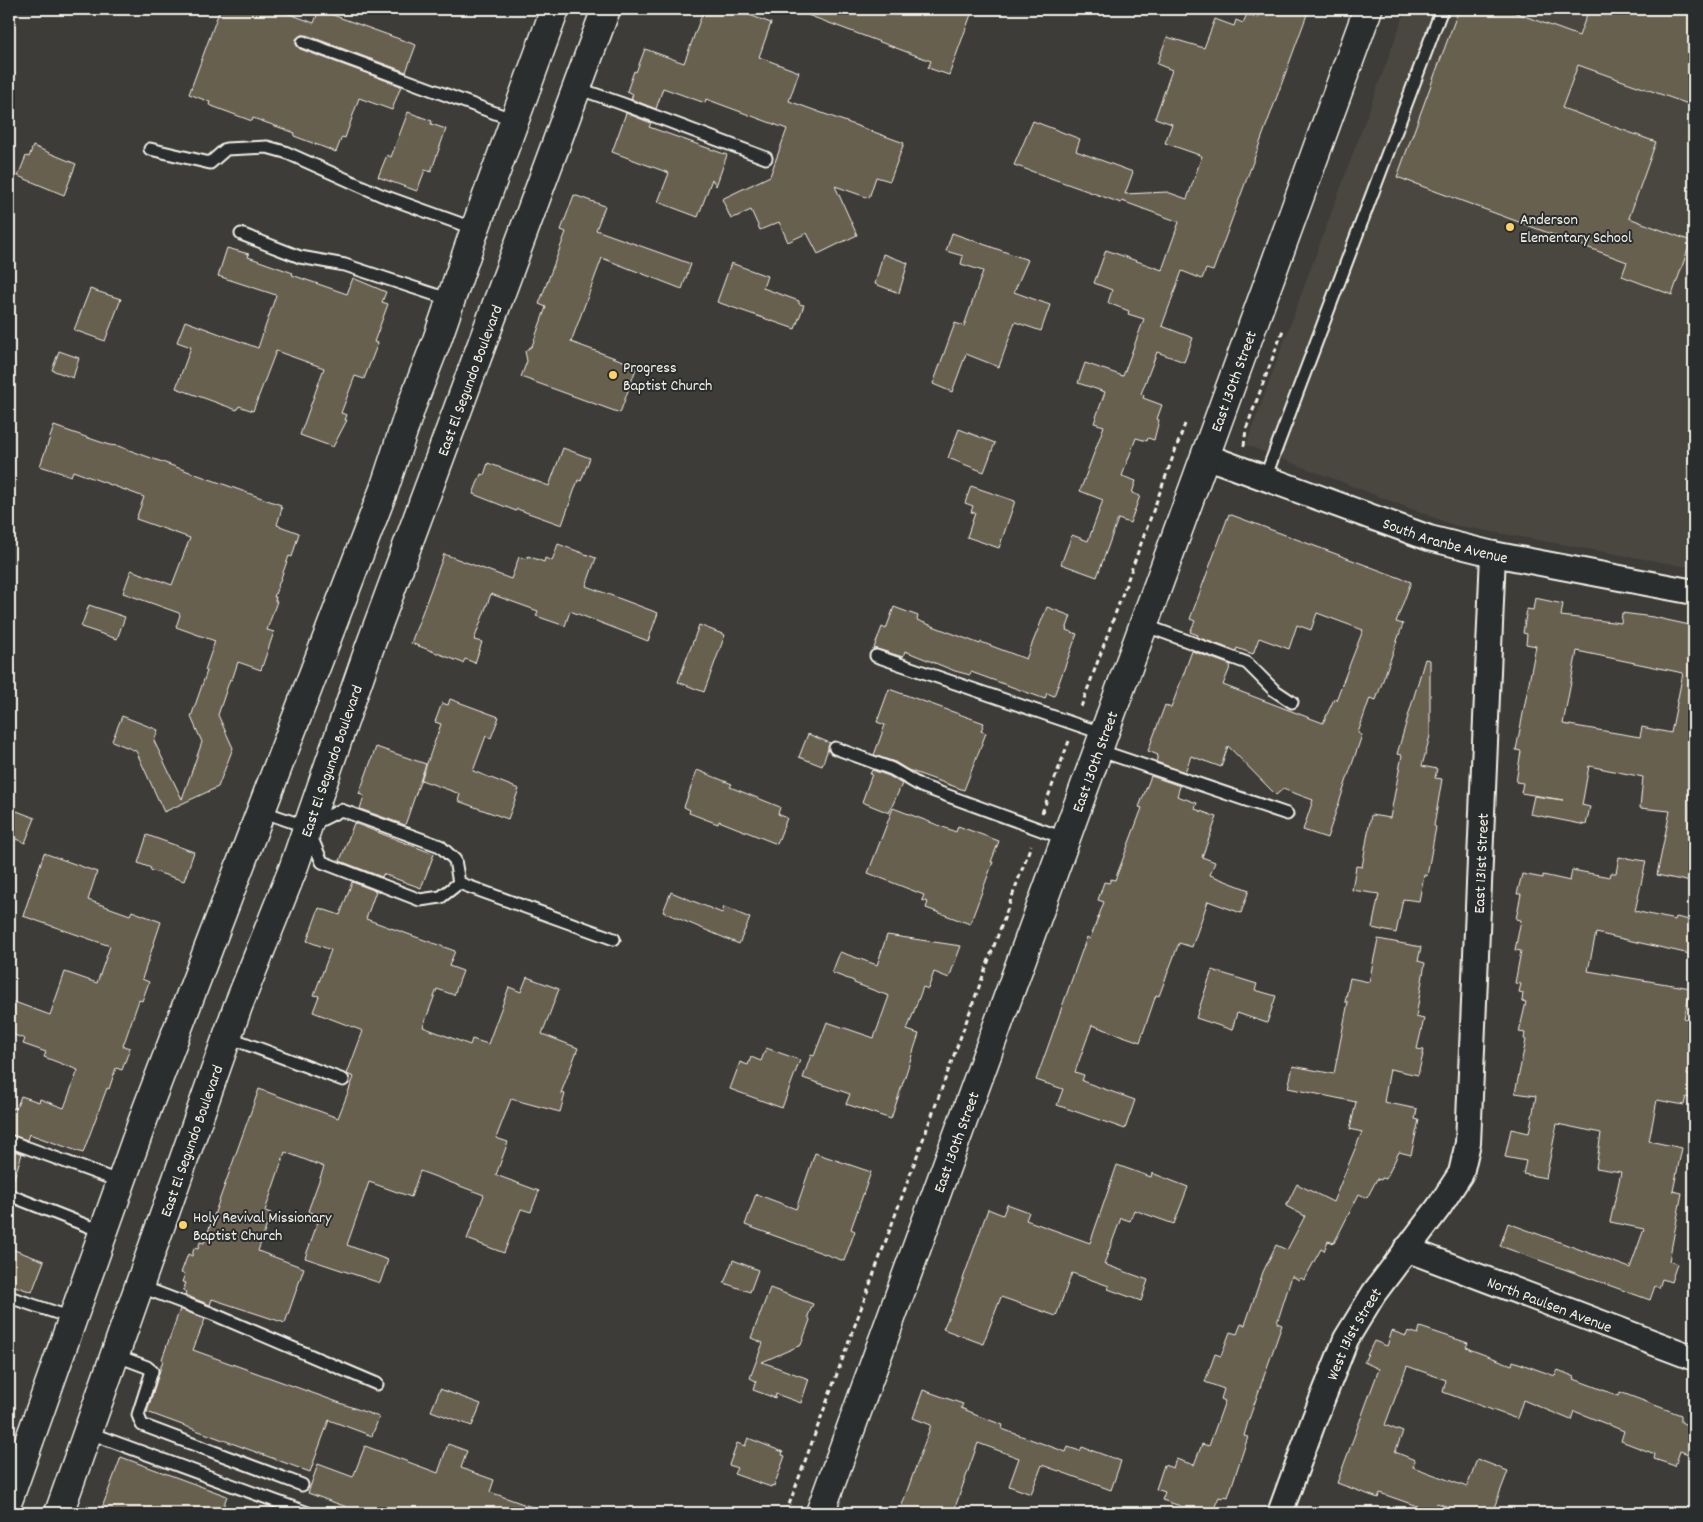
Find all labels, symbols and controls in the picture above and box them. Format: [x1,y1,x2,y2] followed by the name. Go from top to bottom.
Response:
[1520,209,1632,250] place label: Anderson Elementary School
[1504,221,1516,233] marker: Anderson Elementary School
[432,302,510,460] street label: East El Segundo Boulevard
[1206,328,1264,436] street label: East 130th Street
[623,357,712,398] place label: Progress Baptist Church
[607,369,619,381] marker: Progress Baptist Church
[1379,513,1509,571] street label: South Aranbe Avenue
[296,682,370,841] street label: East El Segundo Boulevard
[1067,708,1125,816] street label: East 130th Street
[1469,813,1496,914] street label: East 131st Street
[155,1062,230,1221] street label: East El Segundo Boulevard
[929,1089,987,1197] street label: East 130th Street
[193,1207,332,1248] place label: Holy Revival Missionary Baptist Church
[177,1219,189,1231] marker: Holy Revival Missionary Baptist Church
[1483,1272,1615,1340] street label: North Paulsen Avenue
[1322,1284,1388,1384] street label: West 131st Street

